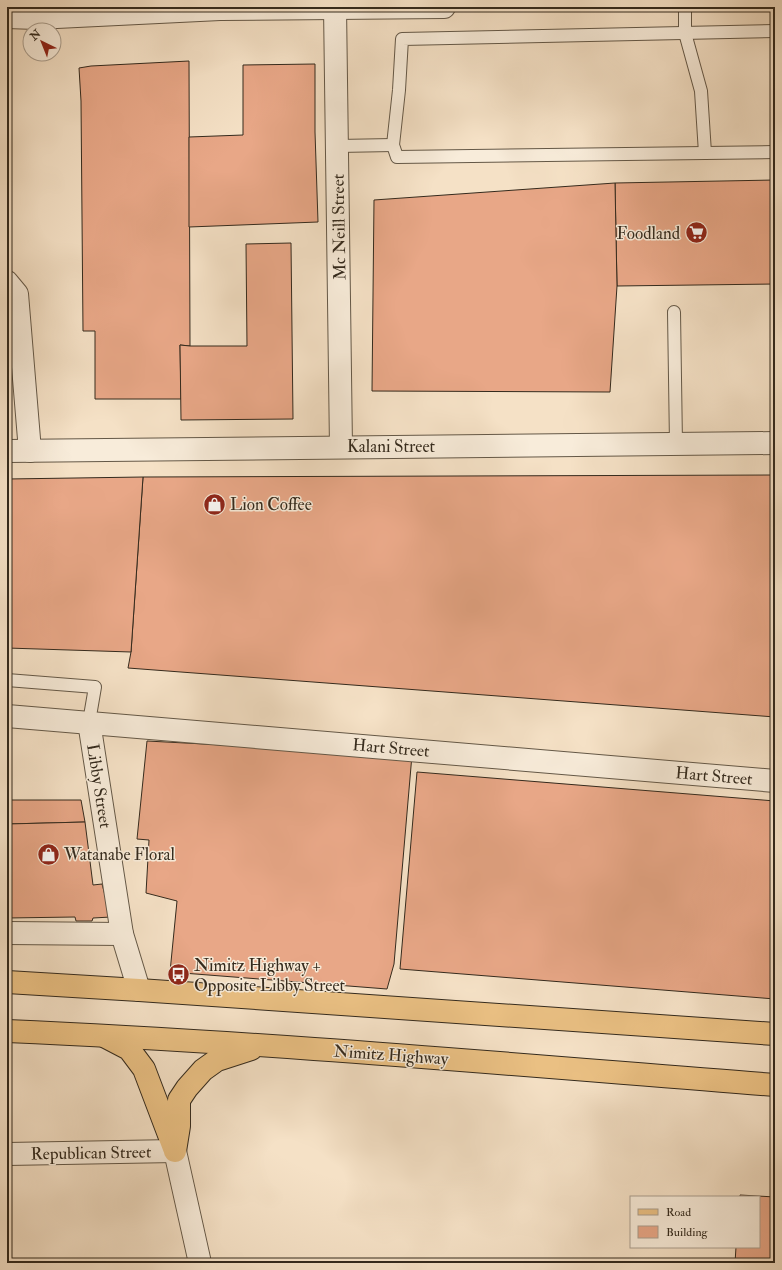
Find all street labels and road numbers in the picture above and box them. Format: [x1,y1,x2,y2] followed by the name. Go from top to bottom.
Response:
[328,173,350,280] street label: Mc Neill Street
[347,436,436,457] street label: Kalani Street
[352,734,431,762] street label: Hart Street
[81,742,116,830] street label: Libby Street
[675,762,754,790] street label: Hart Street
[333,1041,450,1071] street label: Nimitz Highway
[31,1141,152,1166] street label: Republican Street

